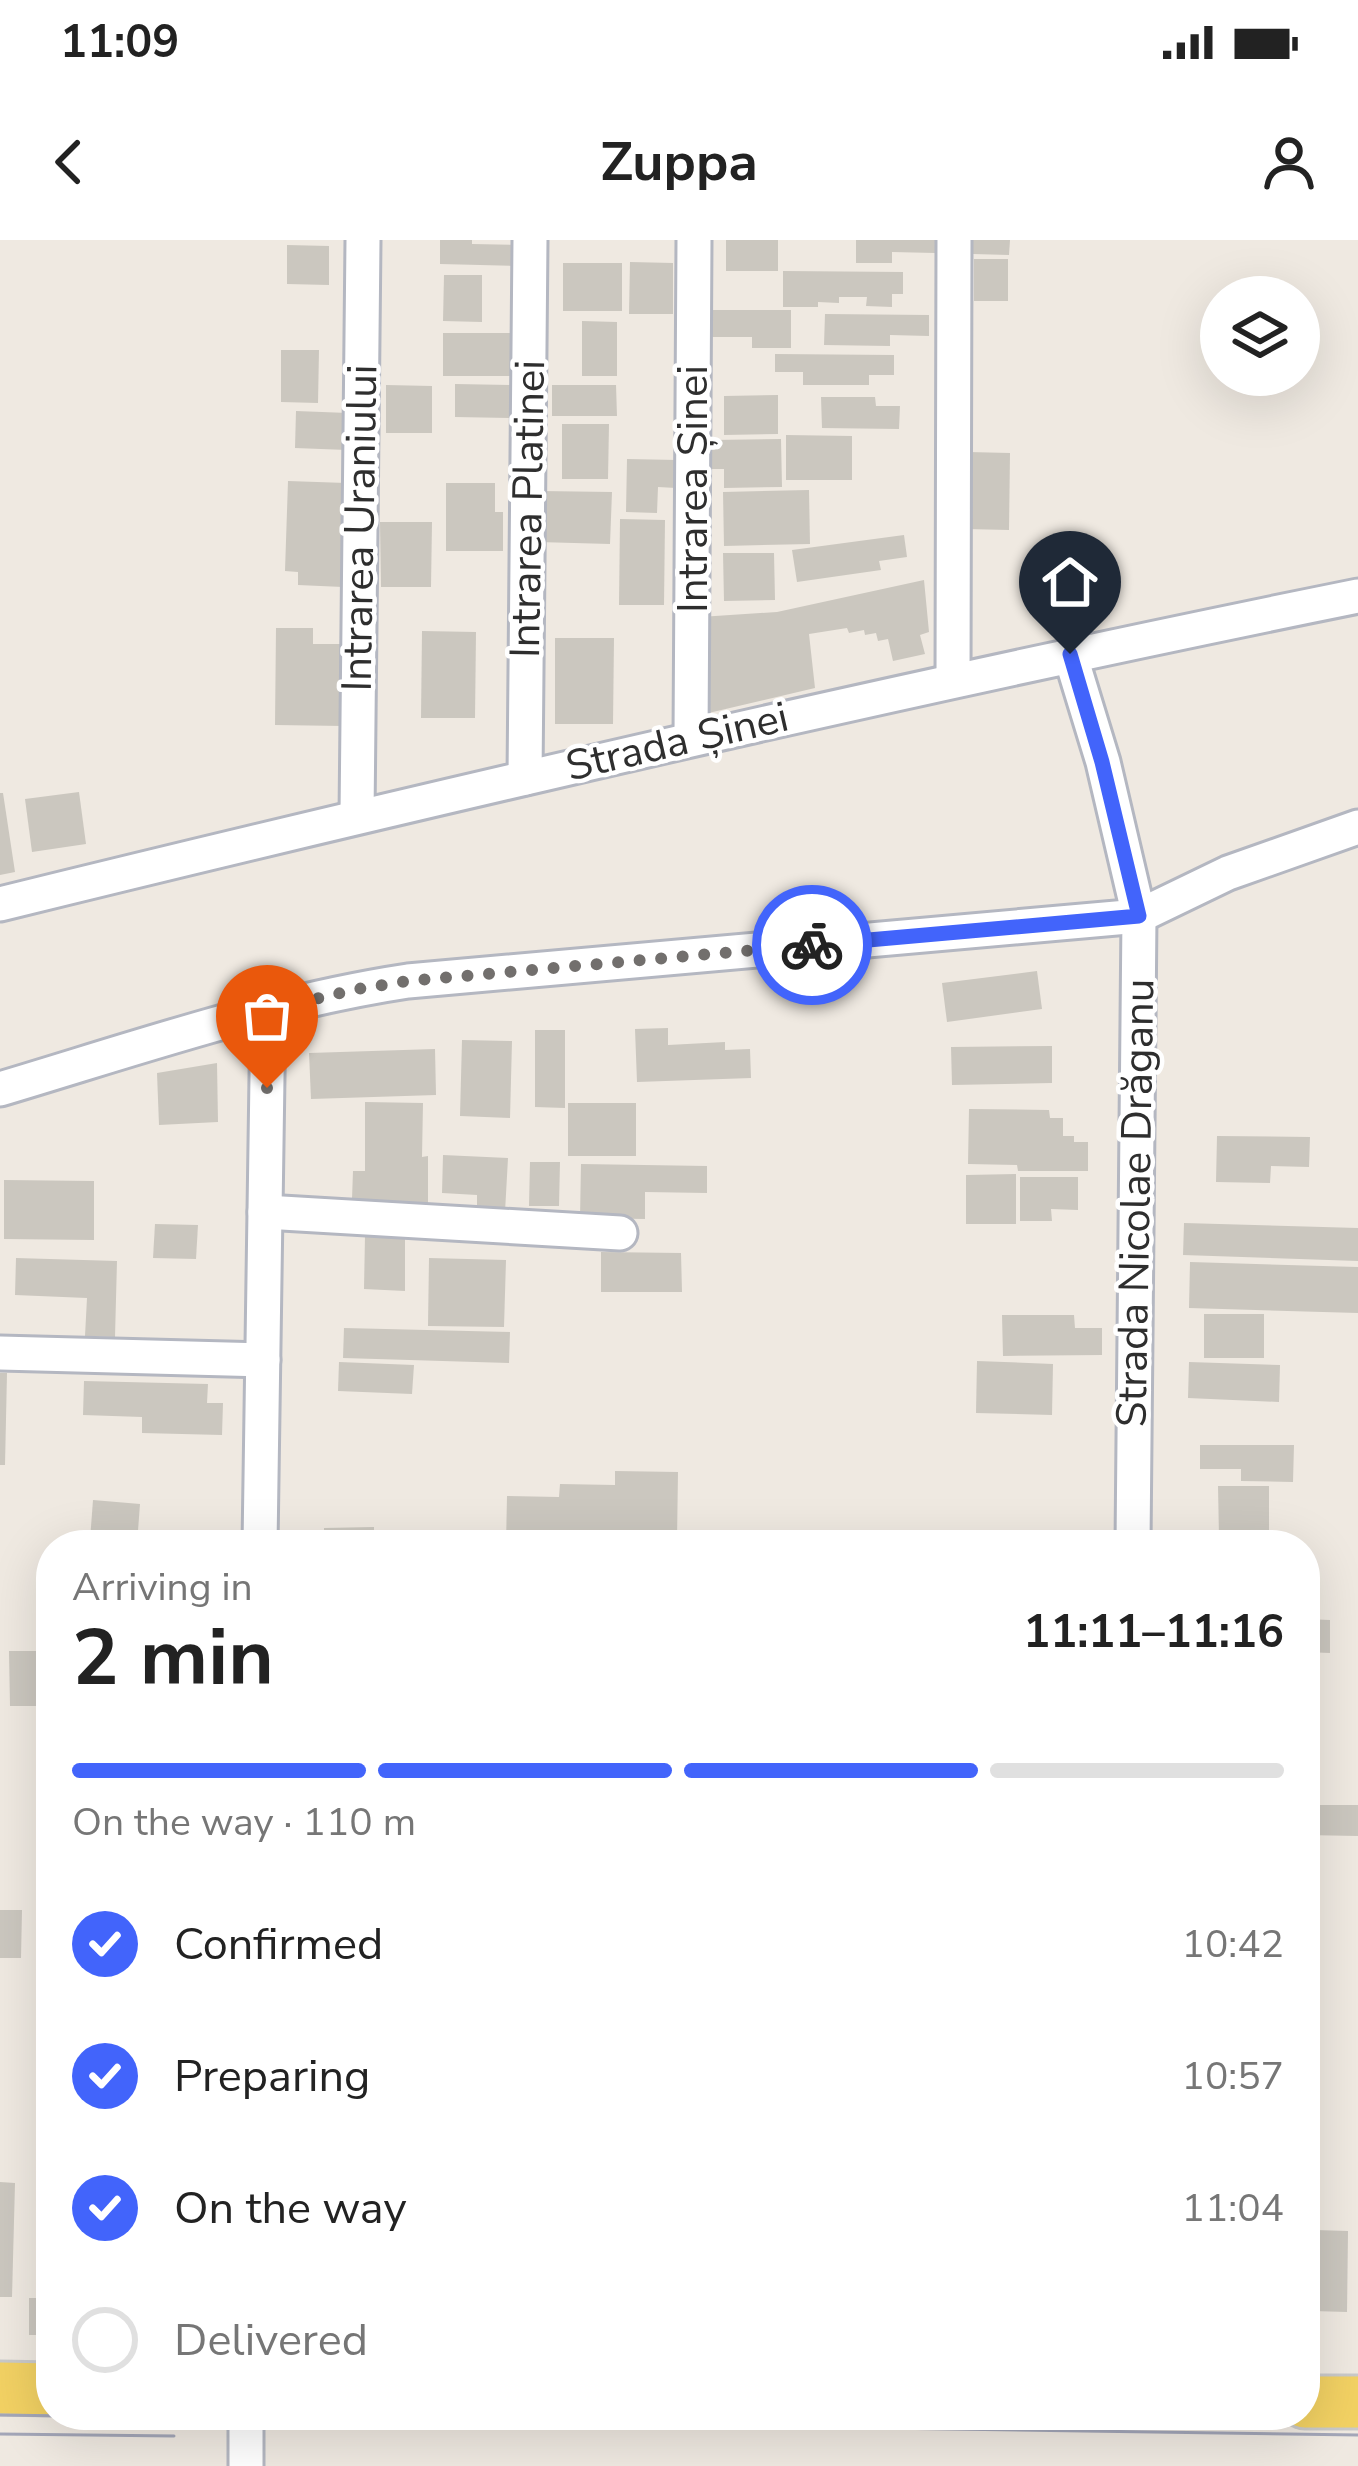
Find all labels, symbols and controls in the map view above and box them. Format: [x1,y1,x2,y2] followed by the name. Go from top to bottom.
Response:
[60,12,179,73] text: 11:09
[600,125,758,199] text: Zuppa
[36,129,102,195] icon: back
[1256,129,1322,195] icon: person
[1200,276,1320,396] map controls
[1200,276,1320,396] button: layers
[497,359,559,659] street label: Intrarea Platinei
[329,364,391,692] street label: Intrarea Uraniului
[665,365,722,613] street label: Intrarea Șinei
[1019,531,1121,654] pin
[1037,549,1103,615] icon: home
[560,689,794,795] street label: Strada Șinei
[752,885,872,1005] courier
[779,912,845,978] icon: bike
[216,965,318,1088] pin
[1104,978,1168,1428] street label: Strada Nicolae Drăganu
[234,983,300,1049] icon: bag
[72,1561,253,1614] text: Arriving in
[1023,1602,1284,1663] text: 11:11–11:16
[72,1605,274,1712] text: 2 min
[72,1796,416,1849] text: On the way · 110 m
[72,1911,138,1977] icon: check
[174,1914,383,1975] text: Confirmed
[1182,1918,1284,1971] text: 10:42
[72,2043,138,2109] icon: check
[174,2046,370,2107] text: Preparing
[1182,2050,1284,2103] text: 10:57
[72,2175,138,2241] icon: check
[174,2178,407,2239] text: On the way
[1182,2182,1284,2235] text: 11:04
[174,2310,368,2371] text: Delivered

